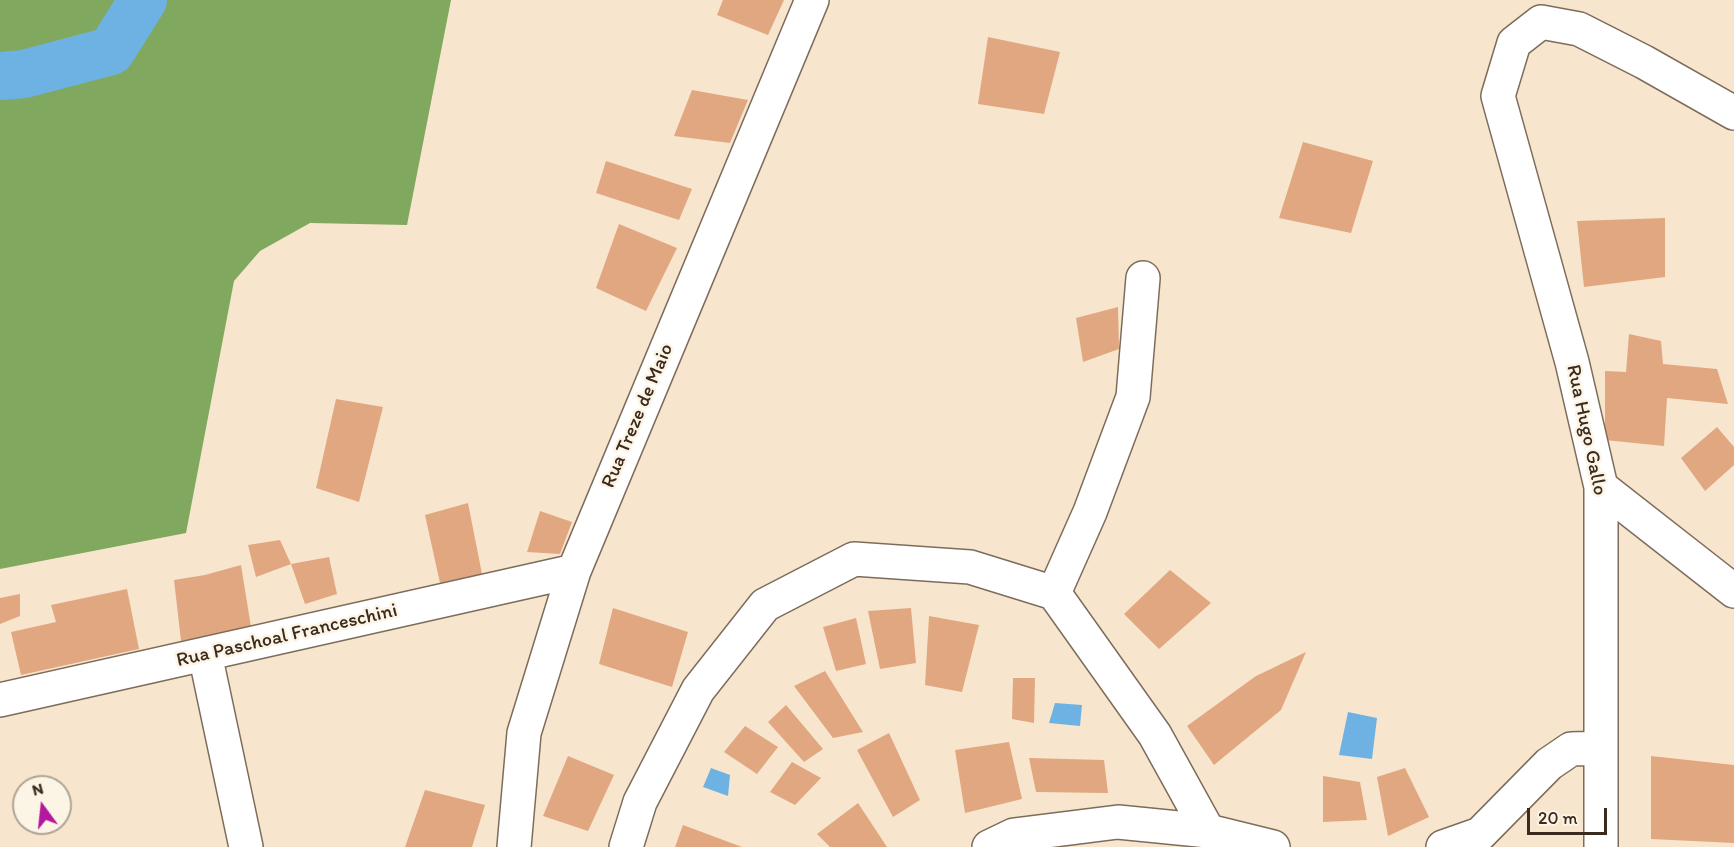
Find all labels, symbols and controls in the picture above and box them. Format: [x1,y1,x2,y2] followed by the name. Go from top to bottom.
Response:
[597,340,679,492] street label: Rua Treze de Maio
[1560,362,1612,498] street label: Rua Hugo Gallo
[174,599,400,673] street label: Rua Paschoal Franceschini
[12,775,72,835] north arrow
[30,778,45,800] text: N
[1530,796,1610,834] scale bar
[1538,807,1578,829] text: 20 m

